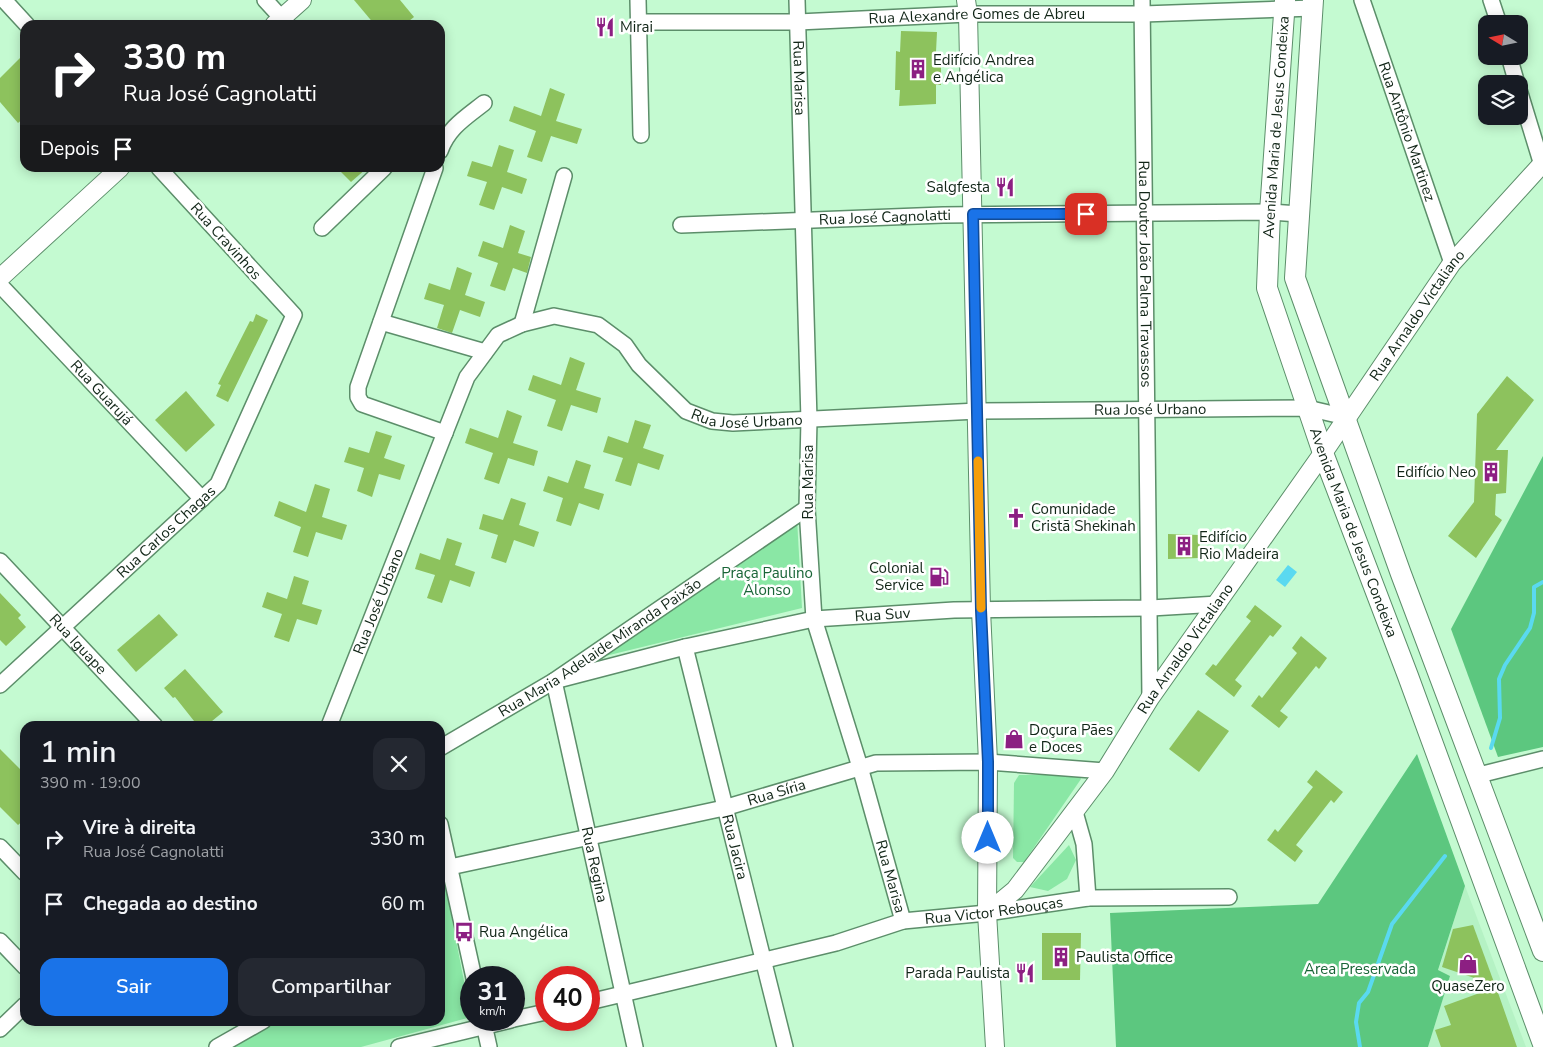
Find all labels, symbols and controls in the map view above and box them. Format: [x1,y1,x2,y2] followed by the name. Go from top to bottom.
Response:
[868,4,1085,29] street label: Rua Alexandre Gomes de Abreu
[1258,15,1294,239] street label: Avenida Maria de Jesus Condeixa
[1478,15,1528,65] north arrow
[1478,15,1528,125] map controls
[594,16,616,38] restaurant icon: Mirai
[620,17,653,37] place label: Mirai
[123,34,226,81] text: 330 m
[40,40,105,105] icon: right
[788,40,810,116] street label: Rua Marisa
[933,50,1034,87] place label: Edifício Andrea e Angélica
[907,58,929,80] building icon: Edifício Andrea e Angélica
[1374,59,1440,204] street label: Rua Antônio Martinez
[1478,75,1528,125] button: layers
[123,79,317,109] text: Rua José Cagnolatti
[109,135,137,163] icon: arrive
[40,136,99,162] text: Depois
[1134,160,1156,388] street label: Rua Doutor João Palma Travassos
[994,176,1016,198] restaurant icon: Salgfesta
[927,177,990,197] place label: Salgfesta
[1065,193,1107,235] pin
[186,198,266,284] street label: Rua Cravinhos
[1072,200,1100,228] icon: arrive
[818,205,951,230] street label: Rua José Cagnolatti
[1365,245,1469,385] street label: Rua Arnaldo Victaliano
[66,356,137,430] street label: Rua Guarujá
[1094,399,1206,420] street label: Rua José Urbano
[688,404,803,433] street label: Rua José Urbano
[1305,425,1402,640] street label: Avenida Maria de Jesus Condeixa
[798,444,818,520] street label: Rua Marisa
[1480,461,1502,483] building icon: Edifício Neo
[1397,462,1476,482] place label: Edifício Neo
[112,481,220,582] street label: Rua Carlos Chagas
[1031,499,1136,536] place label: Comunidade Cristã Shekinah
[1005,507,1027,529] church icon: Comunidade Cristã Shekinah
[1199,527,1279,564] place label: Edifício Rio Madeira
[1173,535,1195,557] building icon: Edifício Rio Madeira
[348,545,408,657] street label: Rua José Urbano
[869,558,925,595] place label: Colonial Service
[721,563,813,600] park label: Praça Paulino Alonso
[928,566,950,588] fuel station icon: Colonial Service
[495,573,705,721] street label: Rua Maria Adelaide Miranda Paixão
[1133,579,1238,718] street label: Rua Arnaldo Victaliano
[854,603,911,626] street label: Rua Suv
[45,610,111,679] street label: Rua Iguape
[1029,720,1113,757] place label: Doçura Pães e Doces
[1003,728,1025,750] shop icon: Doçura Pães e Doces
[40,732,116,773] text: 1 min
[373,738,425,790] button: close
[40,772,141,794] text: 390 m · 19:00
[745,774,808,811] street label: Rua Síria
[961,811,1013,863] position arrow
[717,812,753,882] street label: Rua Jacira
[83,815,196,841] text: Vire à direita
[40,825,68,853] icon: right
[577,825,613,904] street label: Rua Regina
[370,826,425,852] text: 330 m
[871,838,910,915] street label: Rua Marisa
[83,841,224,863] text: Rua José Cagnolatti
[40,890,68,918] icon: arrive
[83,891,258,917] text: Chegada ao destino
[381,891,425,917] text: 60 m
[924,892,1064,929] street label: Rua Victor Rebouças
[453,921,475,943] bus stop icon: Rua Angélica
[479,922,568,942] place label: Rua Angélica
[1050,946,1072,968] building icon: Paulista Office
[1076,947,1173,967] place label: Paulista Office
[1457,953,1479,975] shop icon: QuaseZero
[40,958,228,1016] button: Sair
[238,958,425,1016] button: Compartilhar
[1304,959,1416,979] park label: Area Preservada
[1014,962,1036,984] restaurant icon: Parada Paulista
[905,963,1010,983] place label: Parada Paulista
[535,966,600,1031] speed limit sign: 40
[477,975,508,1009] text: 31
[1431,976,1505,996] place label: QuaseZero
[479,1003,506,1019] text: km/h

